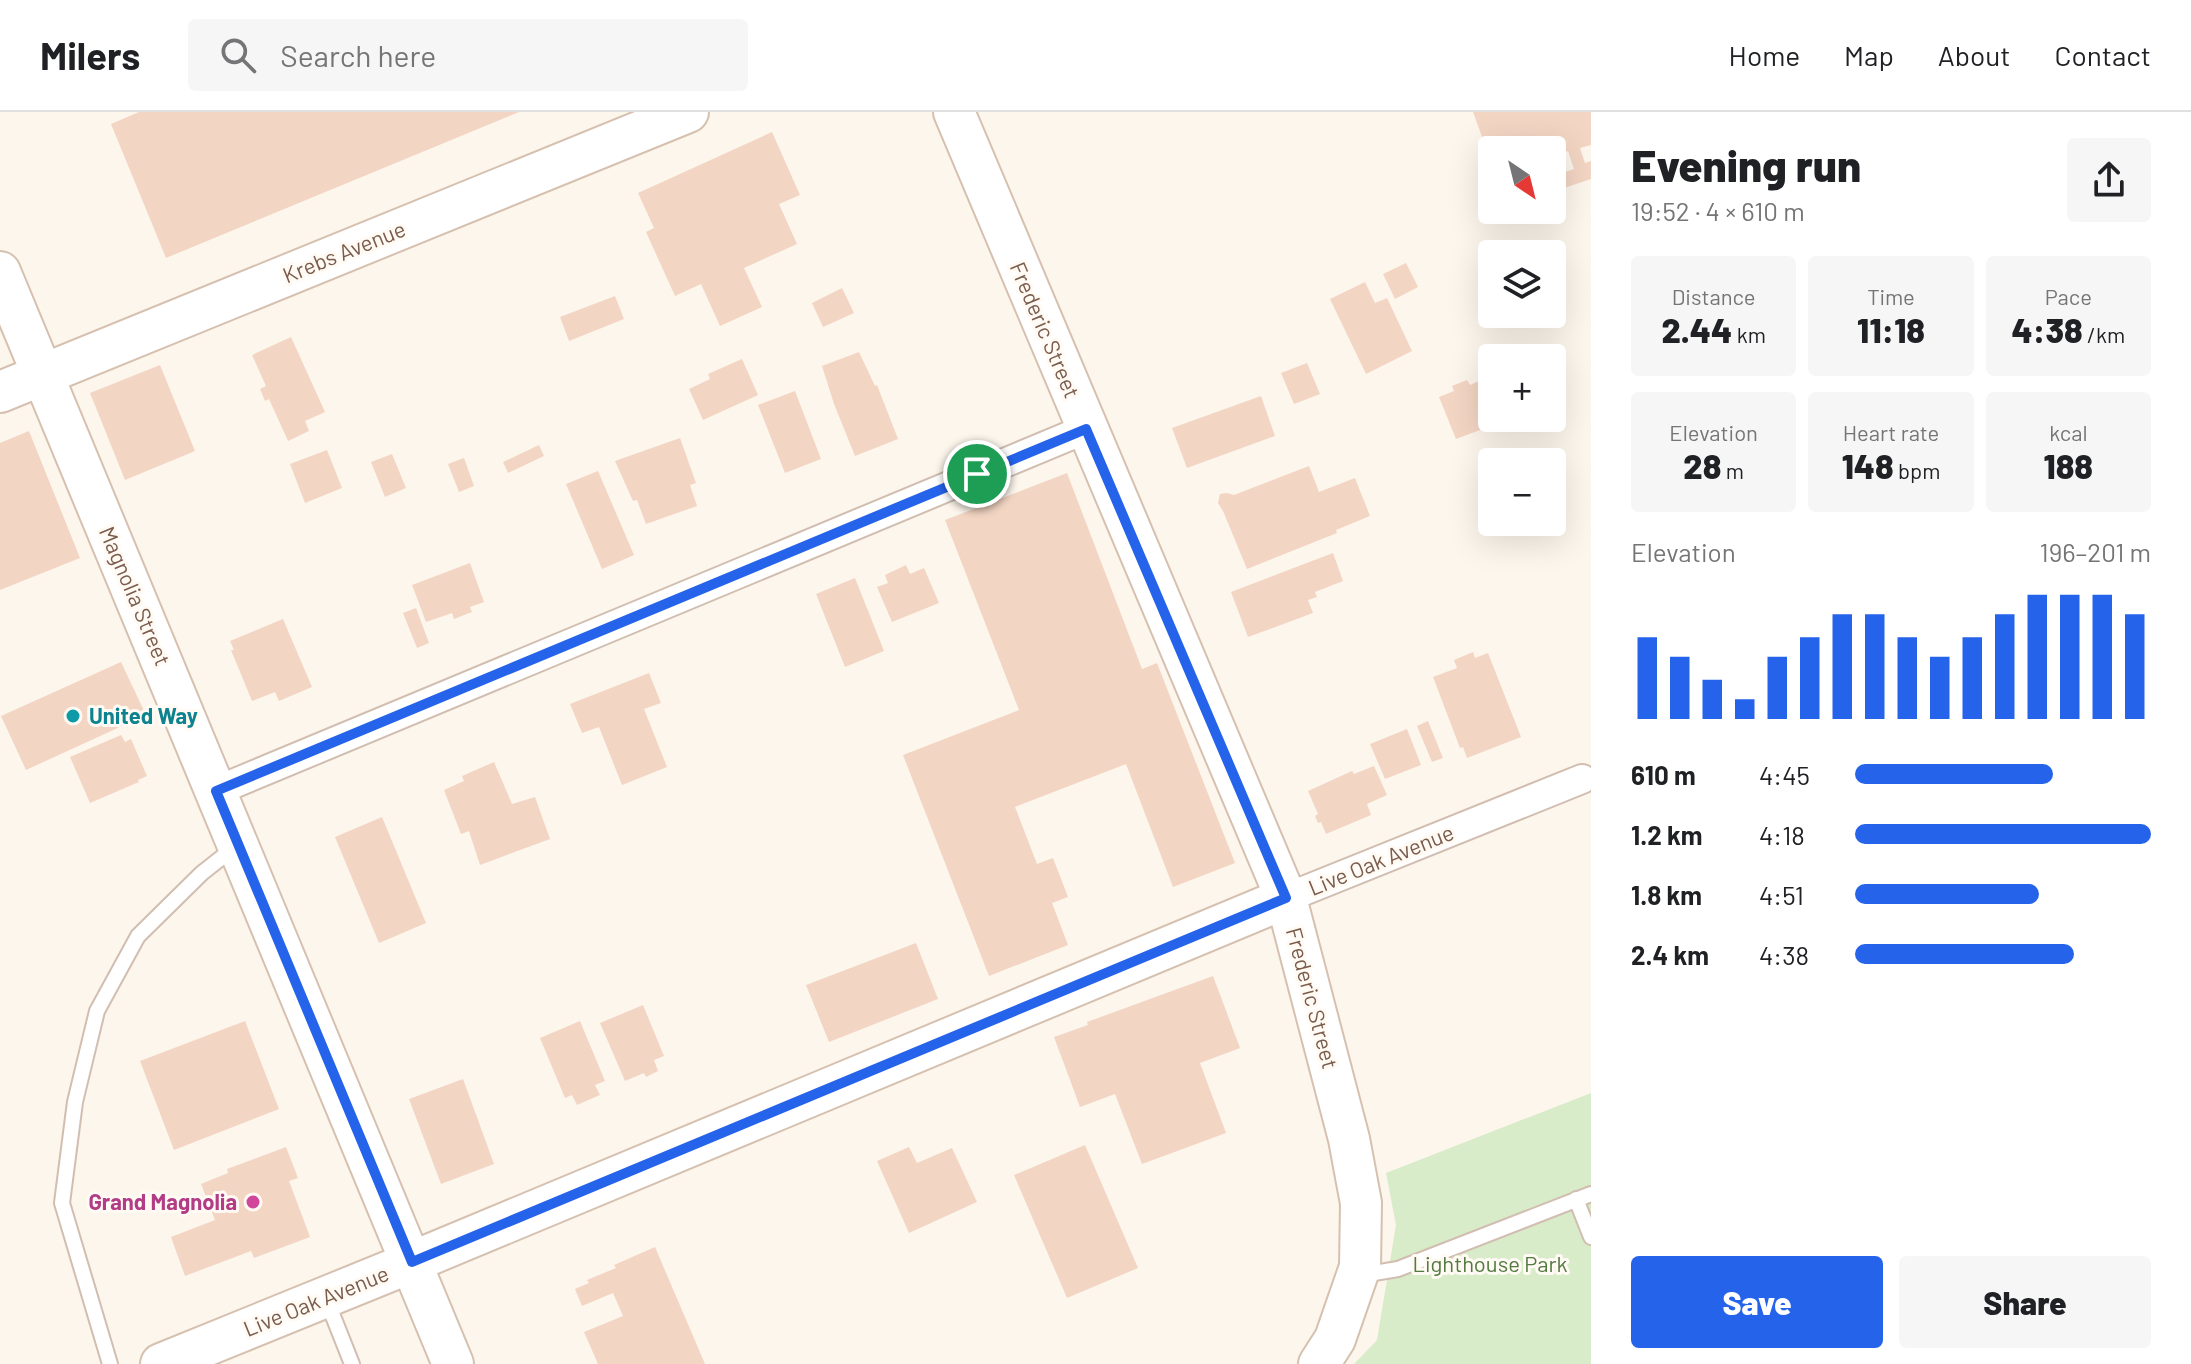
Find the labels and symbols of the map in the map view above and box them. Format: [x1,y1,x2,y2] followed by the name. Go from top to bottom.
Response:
[1478,136,1566,224] north arrow
[278,215,409,287] street label: Krebs Avenue
[1006,258,1086,401] street label: Frederic Street
[943,440,1011,508] pin
[95,522,177,669] street label: Magnolia Street
[89,702,198,728] place label: United Way
[64,707,82,725] marker: United Way
[1304,818,1457,900] street label: Live Oak Avenue
[1282,924,1344,1071] street label: Frederic Street
[88,1188,237,1214] place label: Grand Magnolia
[244,1193,262,1211] marker: Grand Magnolia
[1412,1250,1568,1276] park label: Lighthouse Park
[239,1259,392,1341] street label: Live Oak Avenue

